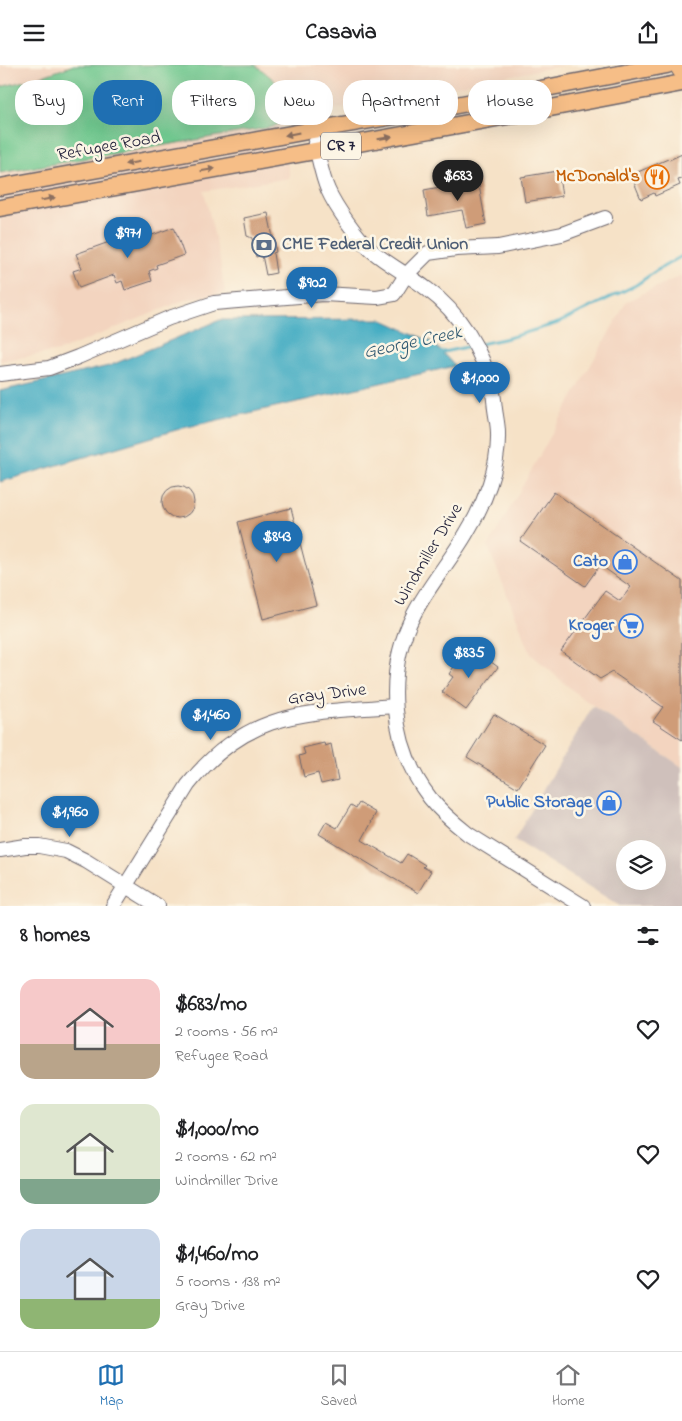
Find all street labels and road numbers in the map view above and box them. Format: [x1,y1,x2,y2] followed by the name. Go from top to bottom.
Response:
[55,125,163,170] street label: Refugee Road
[321,133,361,159] road number: CR 7
[388,498,471,611] street label: Windmiller Drive
[286,677,369,713] street label: Gray Drive

